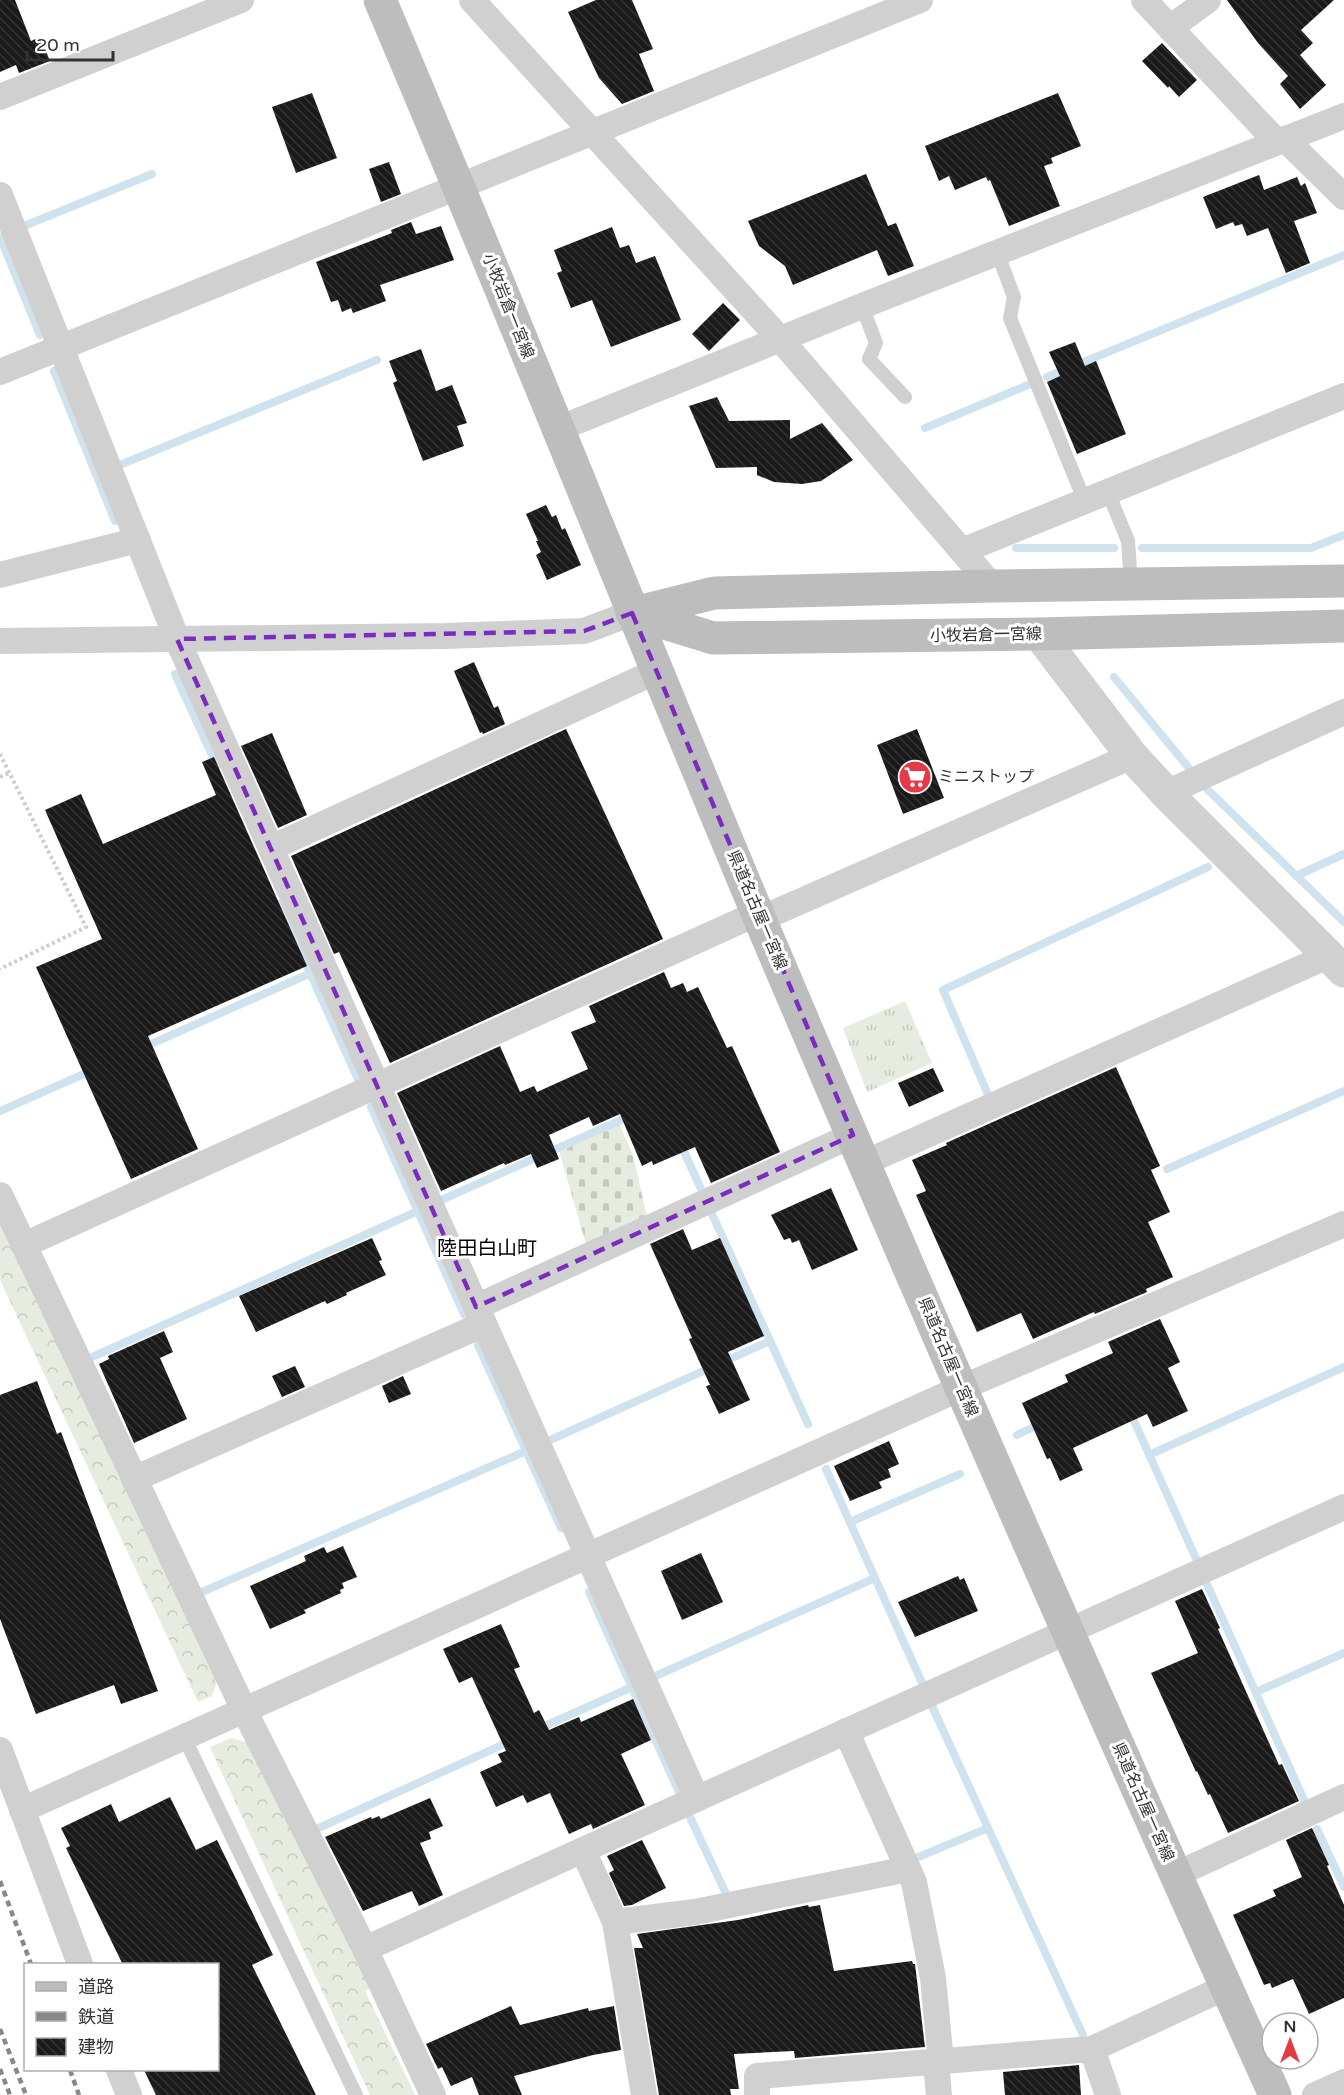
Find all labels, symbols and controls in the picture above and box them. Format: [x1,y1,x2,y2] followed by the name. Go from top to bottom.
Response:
[27,24,112,62] scale bar
[36,34,80,56] text: 20 m
[478,250,538,362] street label: 小牧岩倉一宮線
[930,624,1042,646] street label: 小牧岩倉一宮線
[897,759,933,795] supermarket icon: ミニストップ
[938,767,1034,787] place label: ミニストップ
[723,847,791,973] street label: 県道名古屋一宮線
[437,1237,537,1261] district label: 陸田白山町
[914,1294,982,1420] street label: 県道名古屋一宮線
[1108,1739,1178,1865] street label: 県道名古屋一宮線
[24,1963,219,2071] legend
[78,1976,114,1998] text: 道路
[78,2006,114,2028] text: 鉄道
[1260,2011,1320,2071] north arrow
[1284,2017,1296,2037] text: N
[78,2036,114,2058] text: 建物

